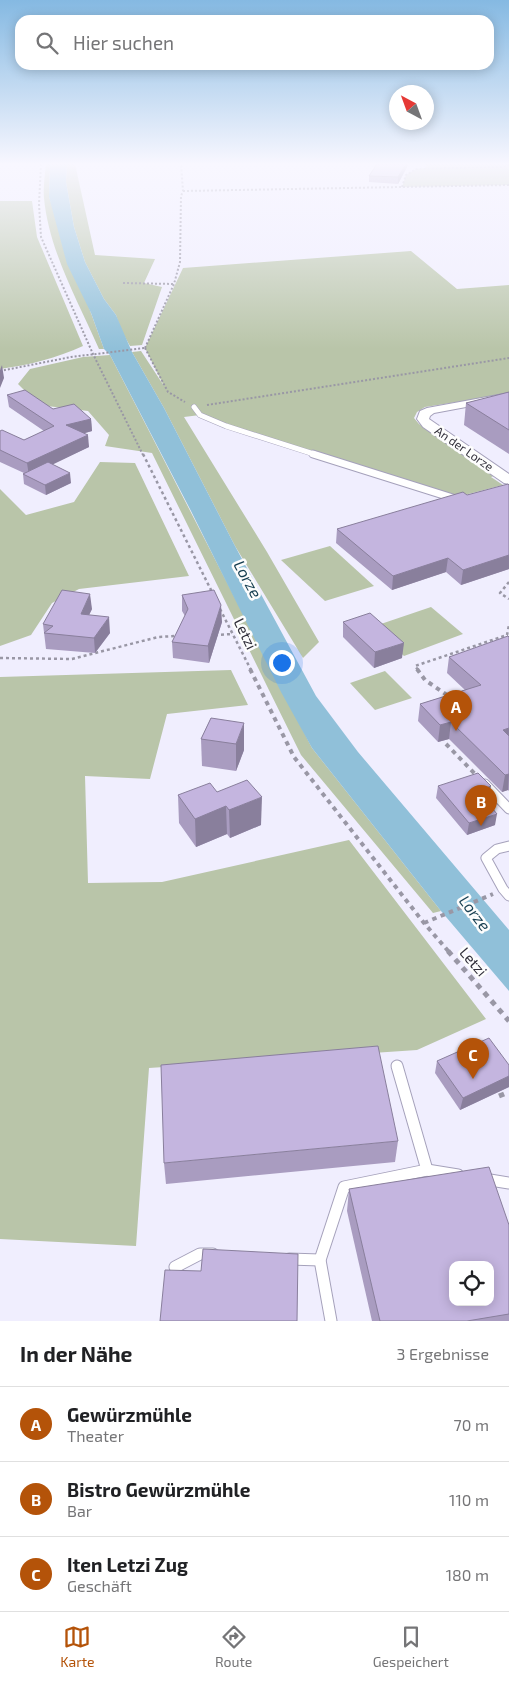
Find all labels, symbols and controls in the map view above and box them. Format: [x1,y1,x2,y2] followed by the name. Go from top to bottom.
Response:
[15,15,494,70] search box
[33,29,61,57] icon: search
[73,31,174,54] text: Hier suchen
[389,85,434,130] north arrow
[433,423,496,473] street label: An der Lorze
[230,557,267,601] water label: Lorze
[231,615,261,652] street label: Letzi
[269,650,295,676] your location
[440,690,472,731] pin: A
[465,785,497,826] pin: B
[456,891,495,935] water label: Lorze
[456,943,491,980] street label: Letzi
[457,1038,489,1079] pin: C
[449,1261,494,1306] map controls
[449,1261,494,1306] button: locate
[20,1341,132,1366] text: In der Nähe
[397,1344,489,1363] text: 3 Ergebnisse
[67,1403,192,1426] text: Gewürzmühle
[31,1415,41,1434] text: A
[454,1415,489,1434] text: 70 m
[67,1426,124,1445] text: Theater
[67,1478,250,1501] text: Bistro Gewürzmühle
[31,1490,41,1509] text: B
[449,1490,489,1509] text: 110 m
[67,1501,92,1520] text: Bar
[67,1553,188,1576] text: Iten Letzi Zug
[31,1565,41,1584] text: C
[446,1565,489,1584] text: 180 m
[67,1576,132,1595] text: Geschäft
[60,1623,95,1670] tab: Karte
[215,1623,252,1670] tab: Route
[373,1623,449,1670] tab: Gespeichert

